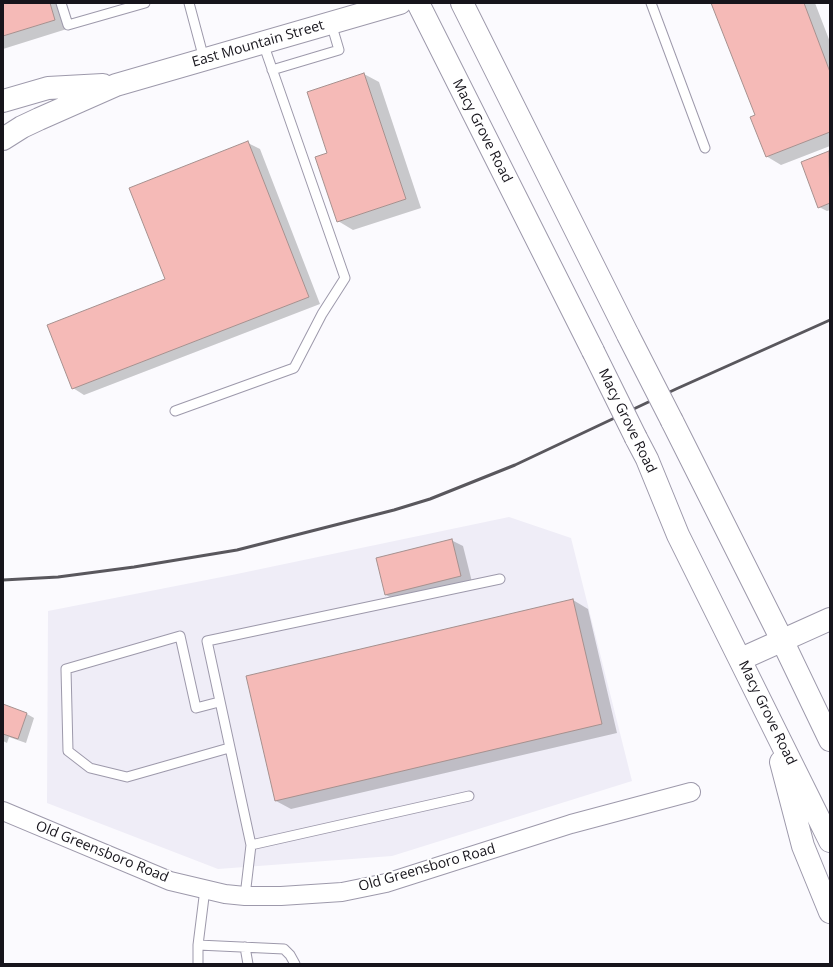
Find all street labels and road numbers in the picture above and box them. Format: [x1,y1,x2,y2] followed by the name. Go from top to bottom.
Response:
[190,17,326,71] street label: East Mountain Street
[449,76,515,186] street label: Macy Grove Road
[594,366,660,476] street label: Macy Grove Road
[734,658,800,768] street label: Macy Grove Road
[33,818,171,886] street label: Old Greensboro Road
[357,840,497,896] street label: Old Greensboro Road

